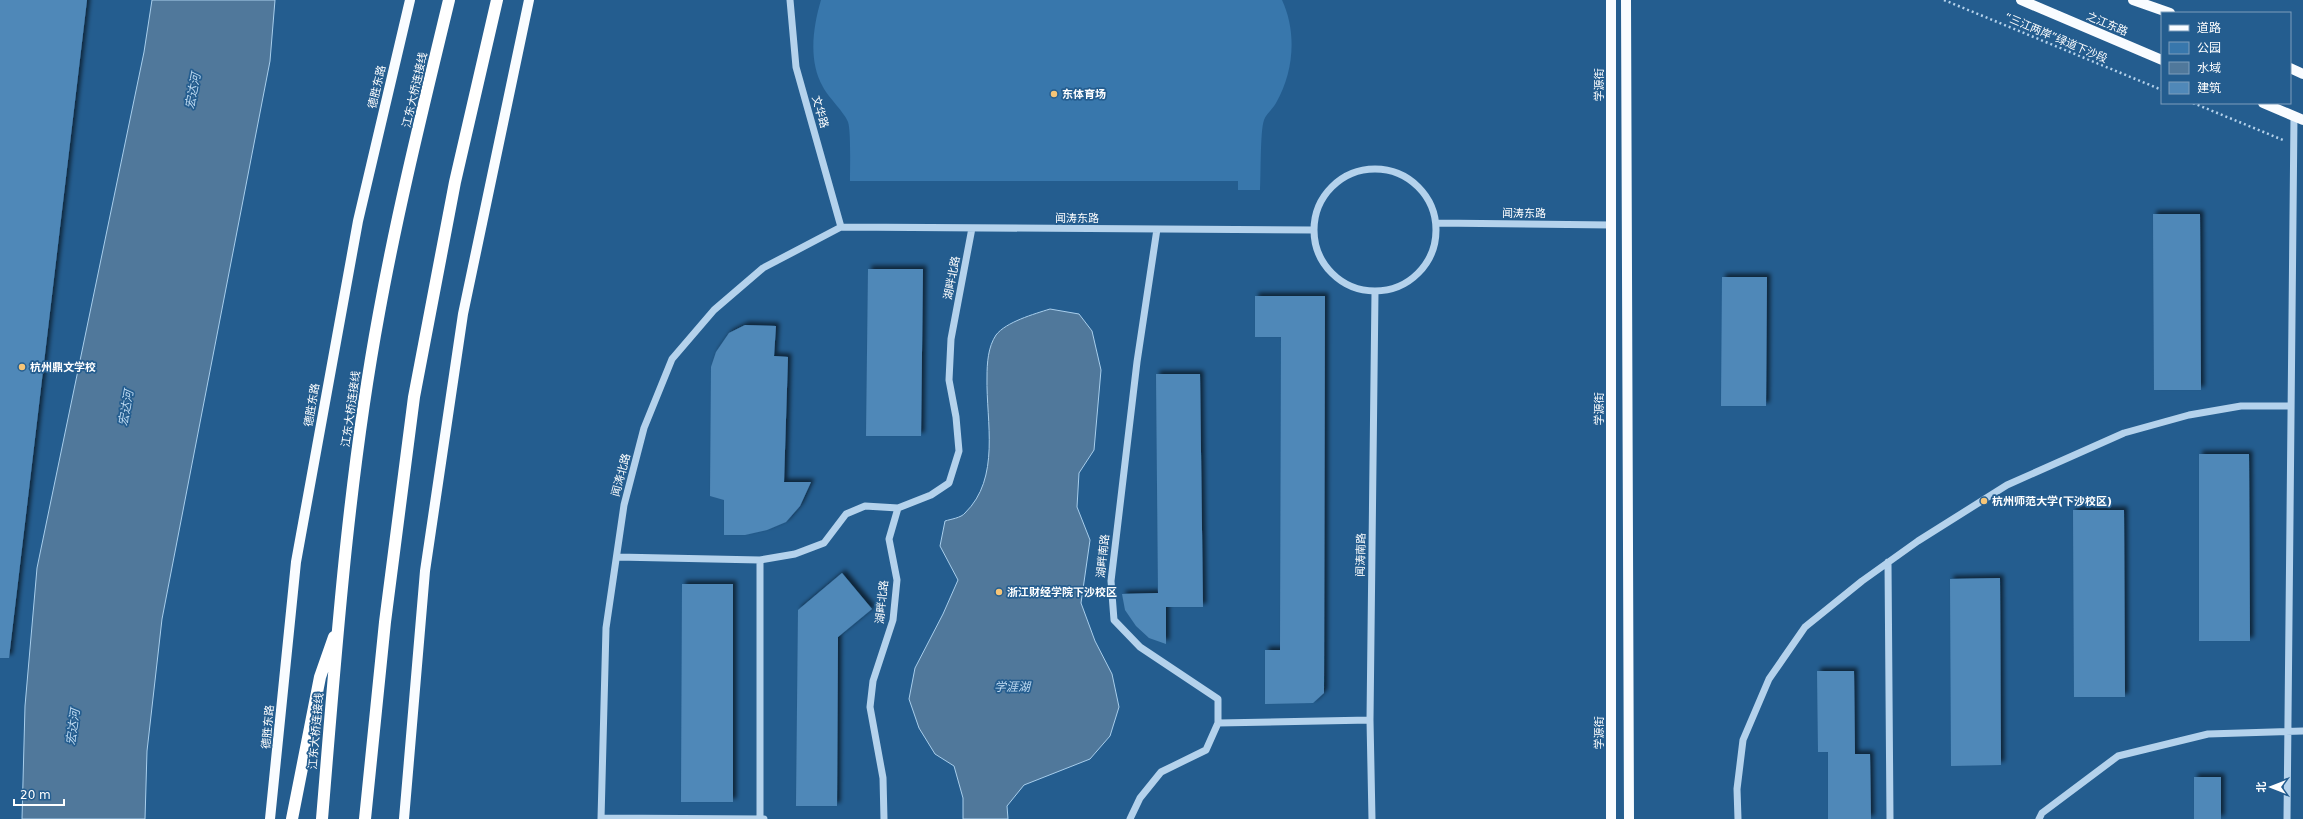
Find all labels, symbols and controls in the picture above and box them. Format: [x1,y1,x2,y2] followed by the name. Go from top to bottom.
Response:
[2084,9,2130,39] street label: 之江东路
[2003,10,2109,66] street label: “三江两岸”绿道下沙段
[2161,12,2291,104] legend
[2197,21,2221,35] text: 道路
[2197,41,2221,55] text: 公园
[400,51,430,129] street label: 江东大桥连接线
[2197,61,2221,75] text: 水域
[366,64,388,110] street label: 德胜东路
[1593,69,1606,102] street label: 学源街
[183,70,204,110] water label: 宏达河
[2197,81,2221,95] text: 建筑
[1062,88,1106,101] place label: 东体育场
[1049,89,1059,99] marker: 东体育场
[809,94,831,130] street label: 文华路
[1502,207,1546,220] street label: 闻涛东路
[1055,212,1099,225] street label: 闻涛东路
[941,255,963,301] street label: 湖畔北路
[30,361,96,374] place label: 杭州鼎文学校
[17,362,27,372] marker: 杭州鼎文学校
[339,370,363,448] street label: 江东大桥连接线
[302,382,322,428] street label: 德胜东路
[116,387,136,427] water label: 宏达河
[1593,393,1606,426] street label: 学源街
[609,452,633,498] street label: 闻涛北路
[1992,495,2112,508] place label: 杭州师范大学(下沙校区)
[1979,496,1989,506] marker: 杭州师范大学(下沙校区)
[1094,533,1112,579] street label: 湖畔南路
[1354,533,1368,577] street label: 闻涛南路
[873,579,891,625] street label: 湖畔北路
[1007,586,1117,599] place label: 浙江财经学院下沙校区
[994,587,1004,597] marker: 浙江财经学院下沙校区
[994,680,1032,694] water label: 学涯湖
[306,692,326,770] street label: 江东大桥连接线
[260,705,276,749] street label: 德胜东路
[64,706,83,746] water label: 宏达河
[1593,717,1606,750] street label: 学源街
[2251,767,2291,807] north arrow
[14,781,64,807] scale bar
[2255,782,2268,793] text: 北
[20,788,51,802] text: 20 m

